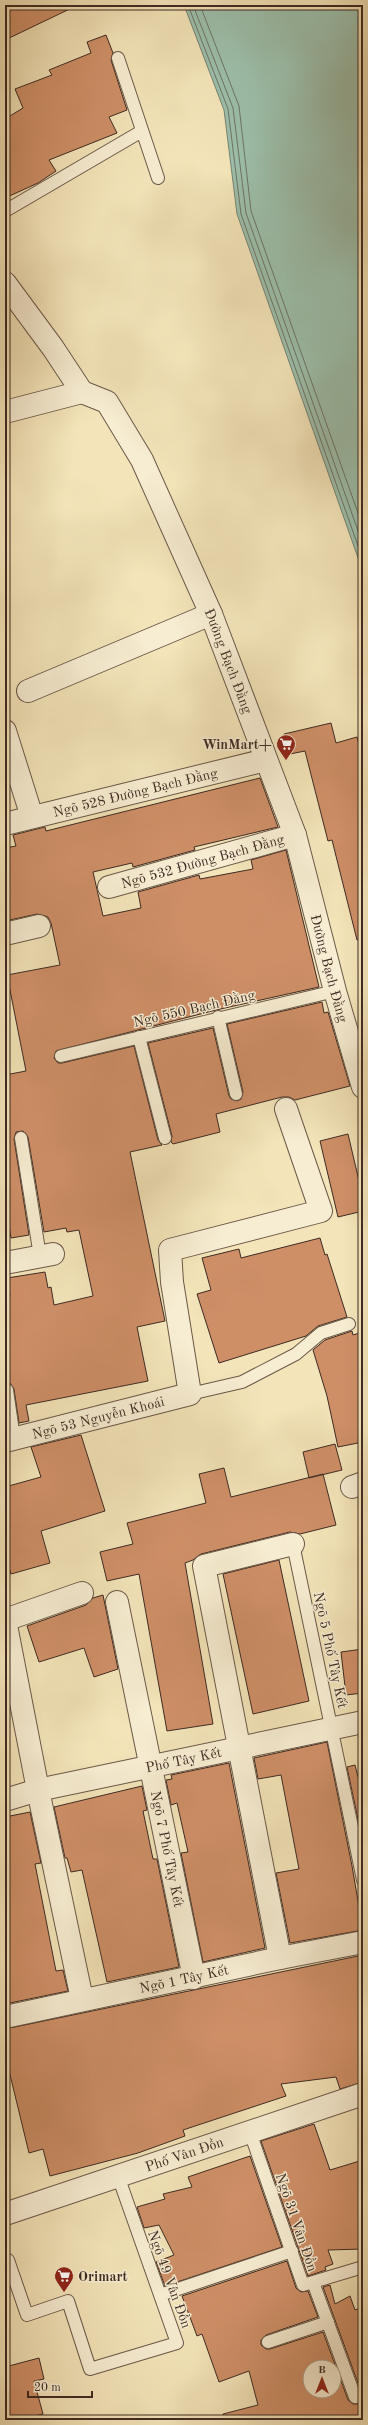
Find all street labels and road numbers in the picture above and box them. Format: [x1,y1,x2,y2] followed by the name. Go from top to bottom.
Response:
[201,606,254,716] street label: Đường Bạch Đằng
[52,766,219,820] street label: Ngõ 528 Đường Bạch Đằng
[120,832,286,891] street label: Ngõ 532 Đường Bạch Đằng
[308,913,350,1025] street label: Đường Bạch Đằng
[132,986,257,1030] street label: Ngõ 550 Bạch Đằng
[31,1395,166,1442] street label: Ngõ 53 Nguyễn Khoái
[311,1590,350,1710] street label: Ngõ 5 Phố Tây Kết
[144,1745,223,1775] street label: Phố Tây Kết
[148,1789,186,1909] street label: Ngõ 7 Phố Tây Kết
[138,1963,230,1996] street label: Ngõ 1 Tây Kết
[144,2135,226,2175] street label: Phố Vân Đồn
[273,2171,321,2274] street label: Ngõ 31 Vân Đồn
[145,2228,195,2331] street label: Ngõ 49 Vân Đồn

